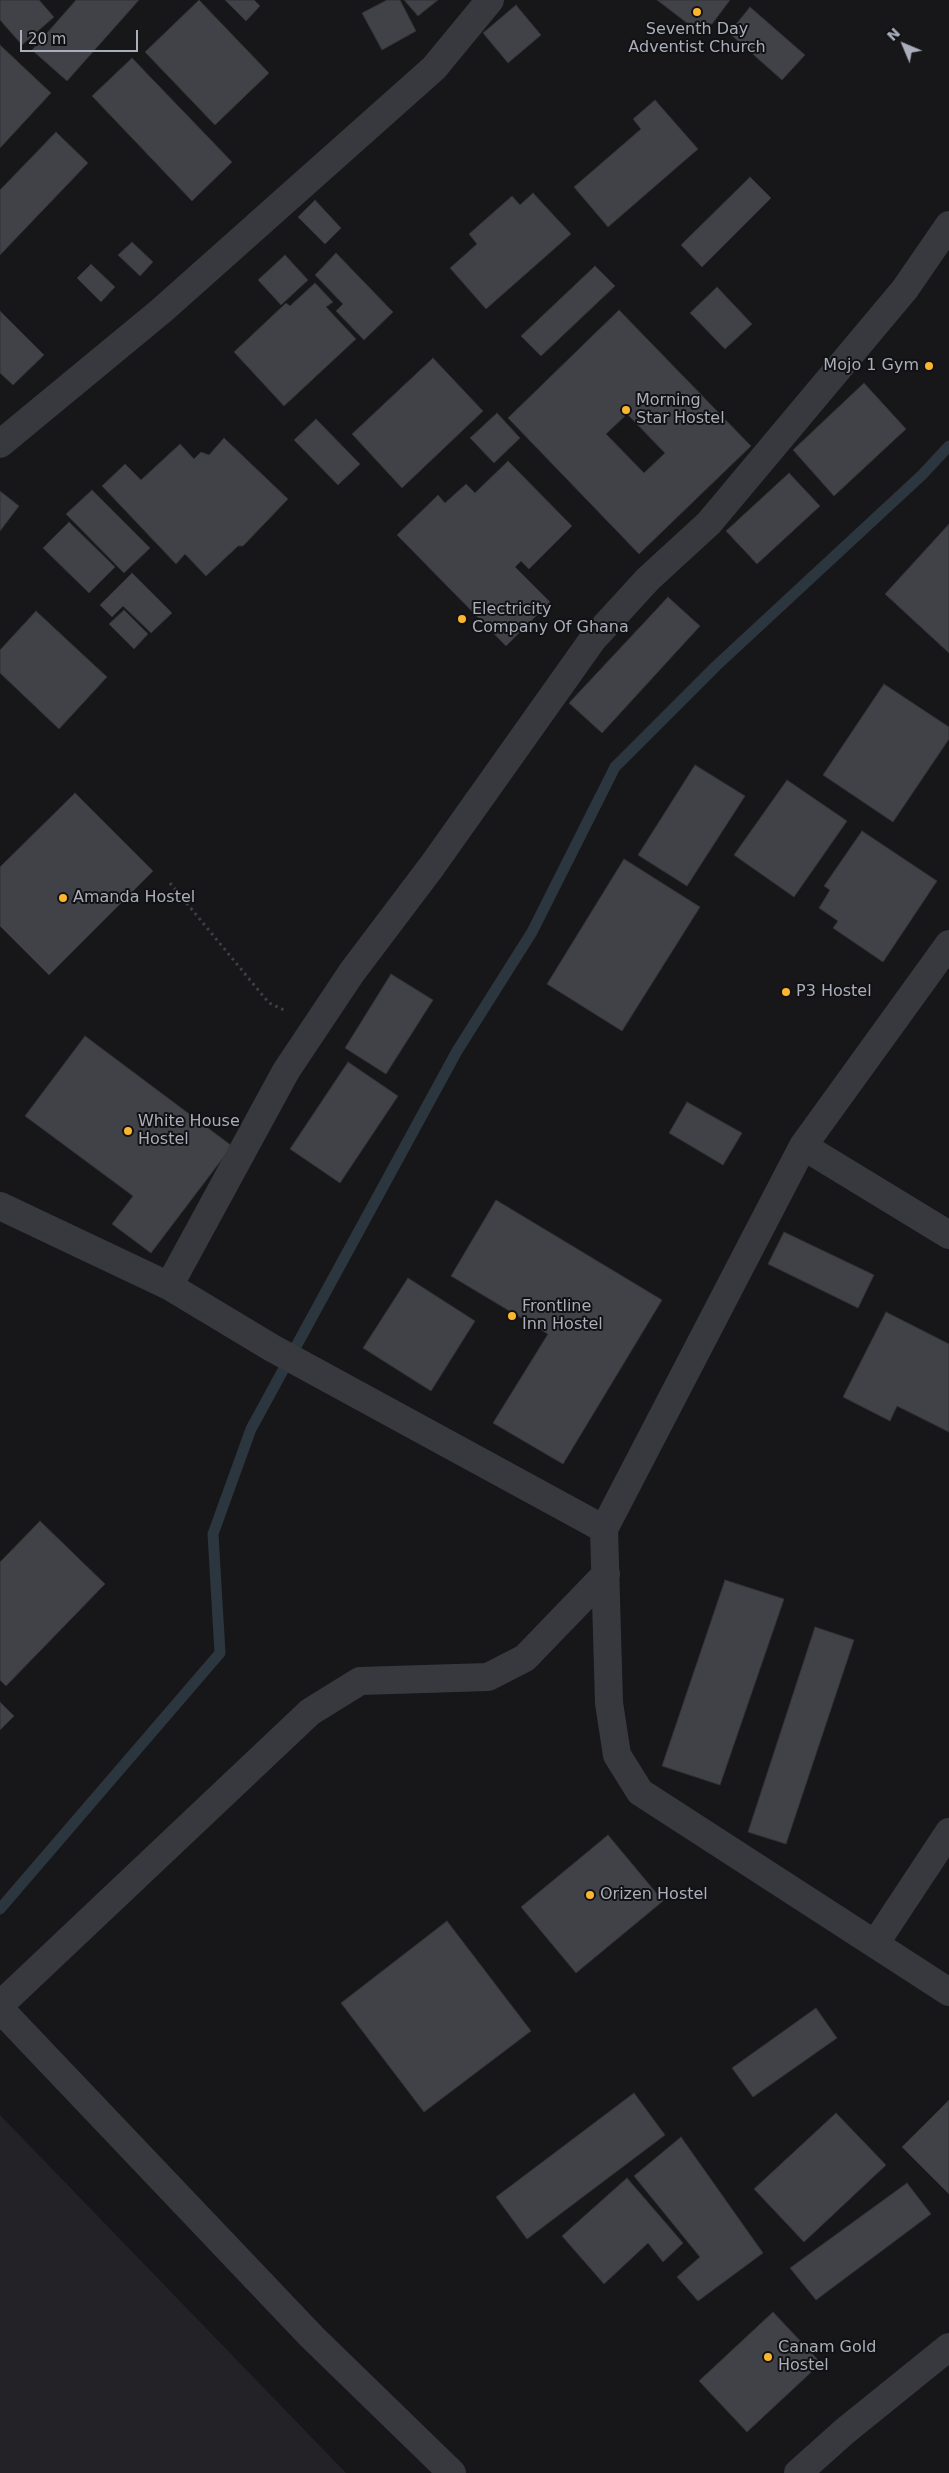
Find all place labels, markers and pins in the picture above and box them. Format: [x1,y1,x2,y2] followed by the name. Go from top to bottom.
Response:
[691,6,703,18] marker: Seventh Day Adventist Church
[628,20,766,58] place label: Seventh Day Adventist Church
[823,356,919,376] place label: Mojo 1 Gym
[923,360,935,372] marker: Mojo 1 Gym
[636,391,725,429] place label: Morning Star Hostel
[620,404,632,416] marker: Morning Star Hostel
[472,600,629,638] place label: Electricity Company Of Ghana
[456,613,468,625] marker: Electricity Company Of Ghana
[73,888,195,908] place label: Amanda Hostel
[57,892,69,904] marker: Amanda Hostel
[796,982,872,1002] place label: P3 Hostel
[780,986,792,998] marker: P3 Hostel
[138,1112,240,1150] place label: White House Hostel
[122,1125,134,1137] marker: White House Hostel
[522,1297,603,1335] place label: Frontline Inn Hostel
[506,1310,518,1322] marker: Frontline Inn Hostel
[600,1885,708,1905] place label: Orizen Hostel
[584,1889,596,1901] marker: Orizen Hostel
[778,2338,876,2376] place label: Canam Gold Hostel
[762,2351,774,2363] marker: Canam Gold Hostel

